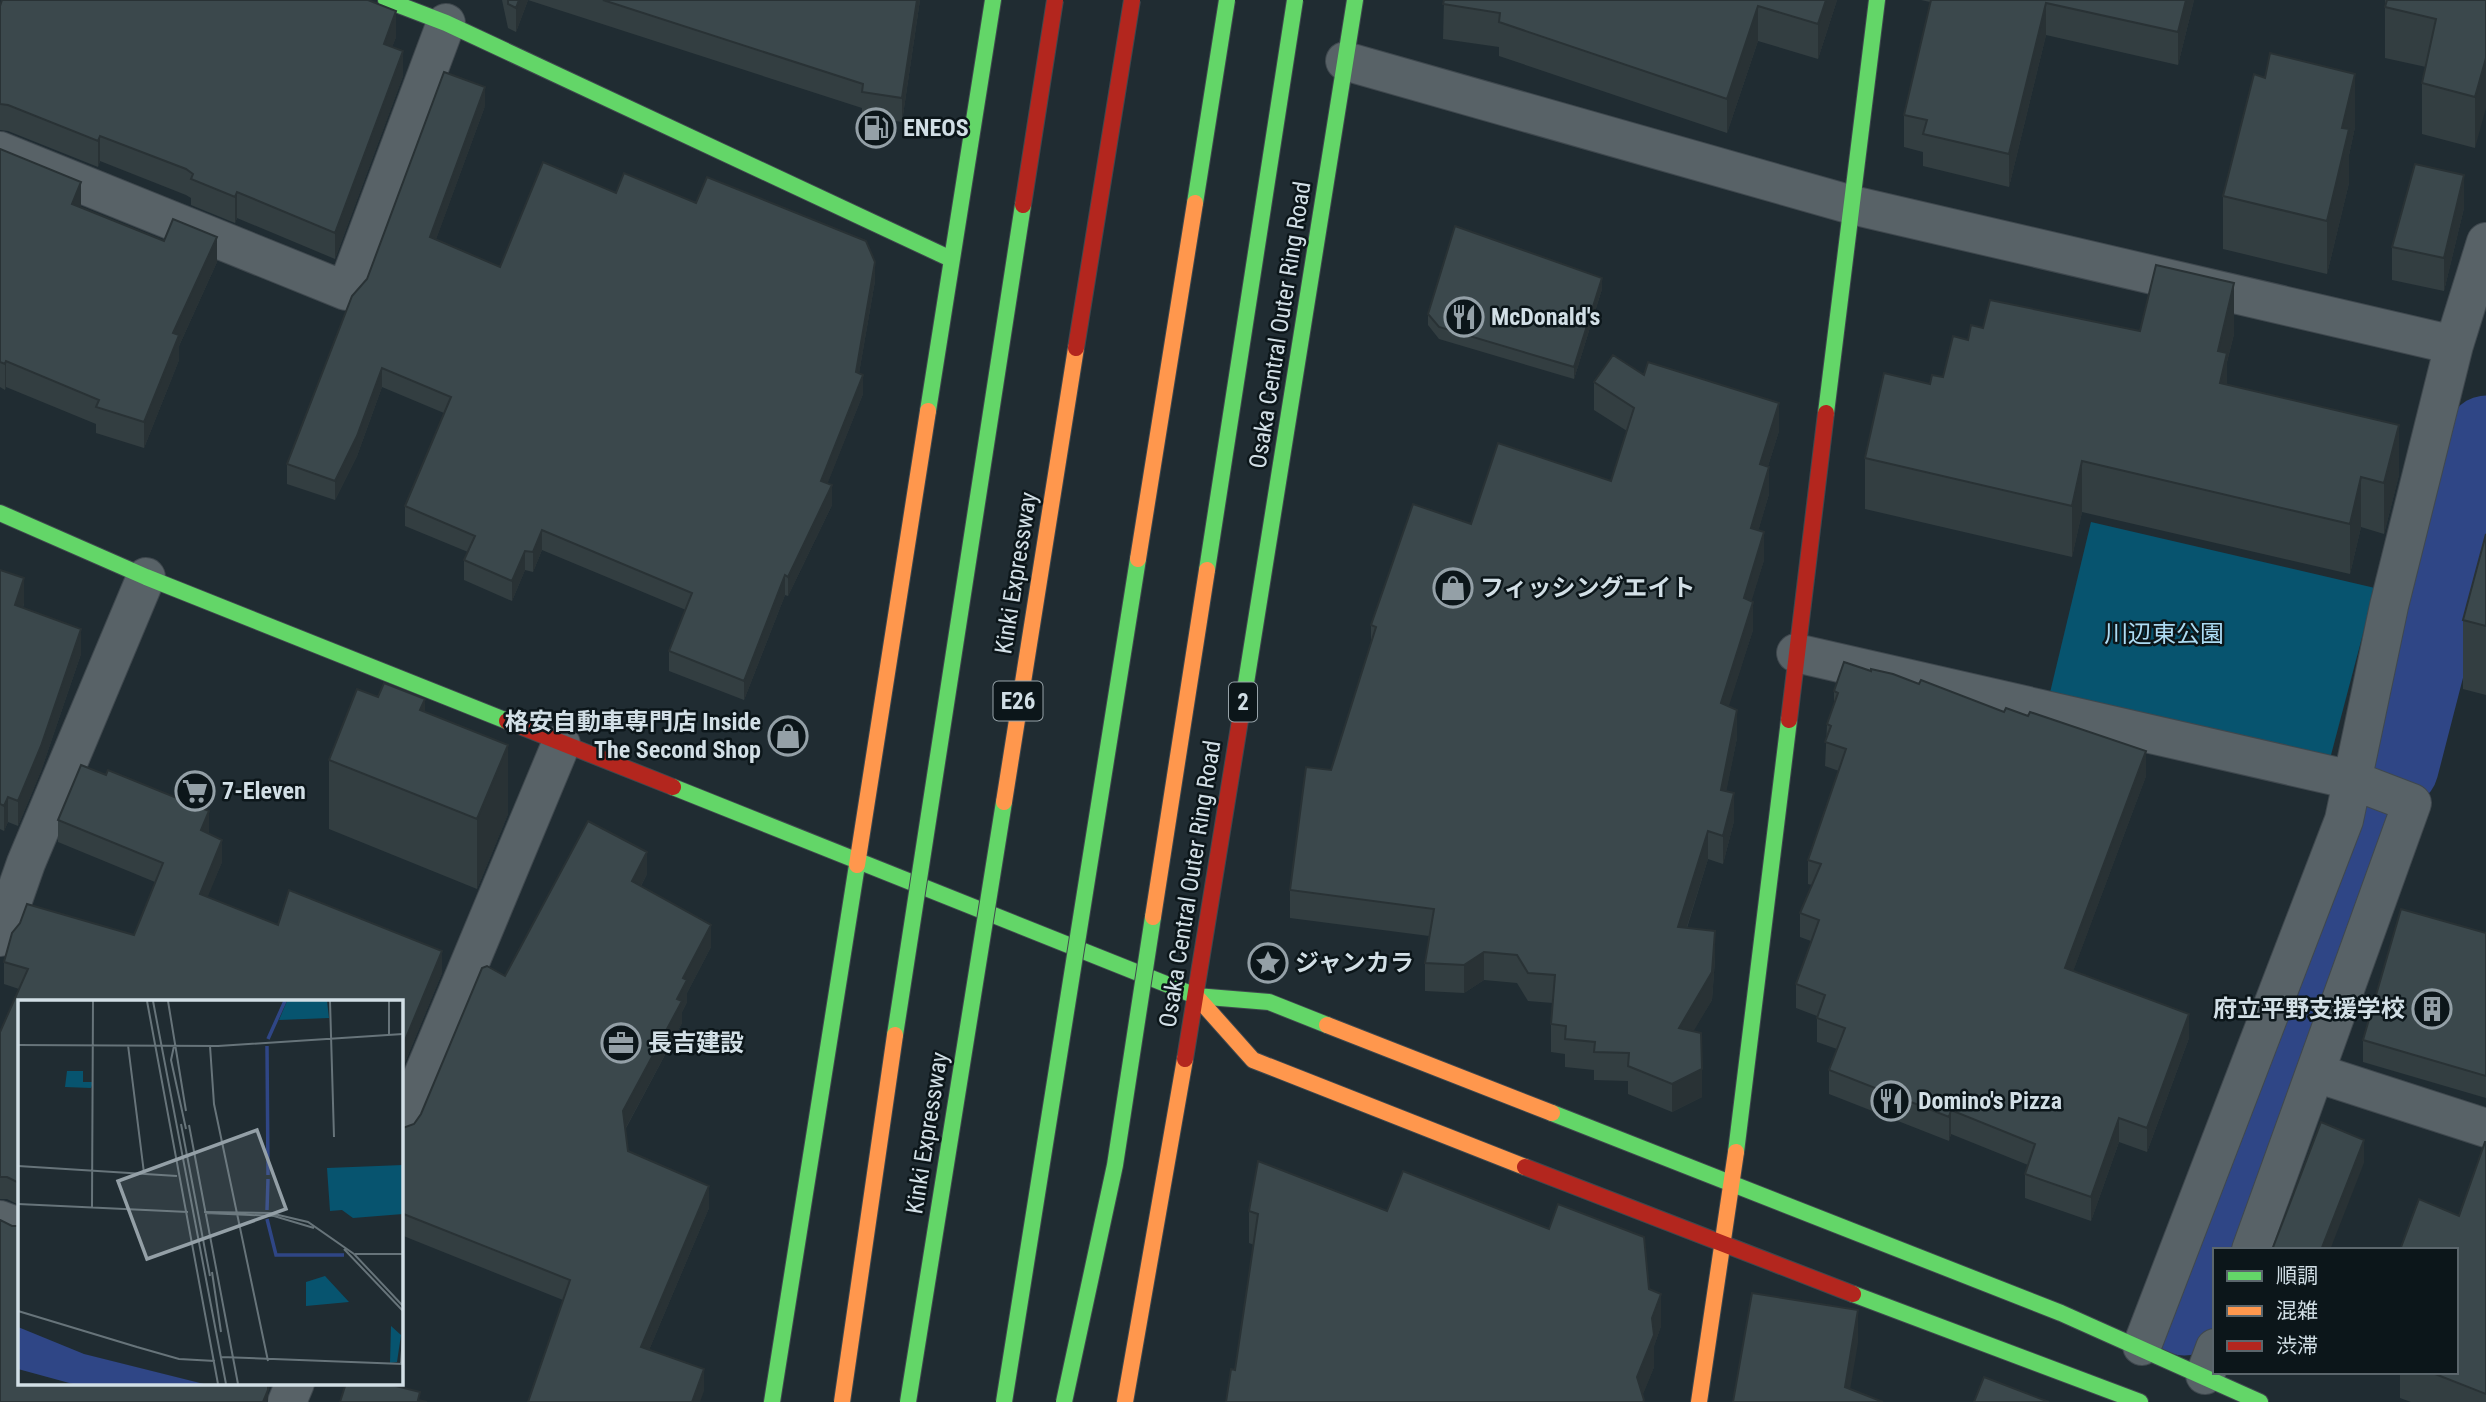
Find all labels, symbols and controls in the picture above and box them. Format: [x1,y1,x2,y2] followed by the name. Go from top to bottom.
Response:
[855,107,897,149] fuel station icon: ENEOS
[903,114,969,142] place label: ENEOS
[1243,179,1317,471] street label: Osaka Central Outer Ring Road
[1443,296,1485,338] restaurant icon: McDonald's
[1491,303,1601,331] place label: McDonald's
[989,490,1043,656] street label: Kinki Expressway
[1432,567,1474,609] shop icon: フィッシングエイト
[1480,574,1696,602] place label: フィッシングエイト
[2104,620,2224,648] park label: 川辺東公園
[993,681,1042,720] road number: E26
[1229,682,1257,722] road number: 2
[505,708,761,764] place label: 格安自動車専門店 Inside The Second Shop
[767,715,809,757] shop icon: 格安自動車専門店 Inside The Second Shop
[1153,738,1227,1030] street label: Osaka Central Outer Ring Road
[174,770,216,812] supermarket icon: 7-Eleven
[222,777,306,805] place label: 7-Eleven
[1247,942,1289,984] place icon: ジャンカラ
[1295,949,1414,977] place label: ジャンカラ
[2411,988,2453,1030] building icon: 府立平野支援学校
[2213,995,2405,1023] place label: 府立平野支援学校
[18,1000,402,1384] inset map
[600,1022,642,1064] office icon: 長吉建設
[648,1029,744,1057] place label: 長吉建設
[900,1050,954,1216] street label: Kinki Expressway
[1870,1080,1912,1122] restaurant icon: Domino's Pizza
[1918,1087,2062,1115] place label: Domino's Pizza
[2213,1248,2458,1374] legend
[2276,1264,2318,1288] text: 順調
[2276,1299,2318,1323] text: 混雑
[2276,1334,2318,1358] text: 渋滞

